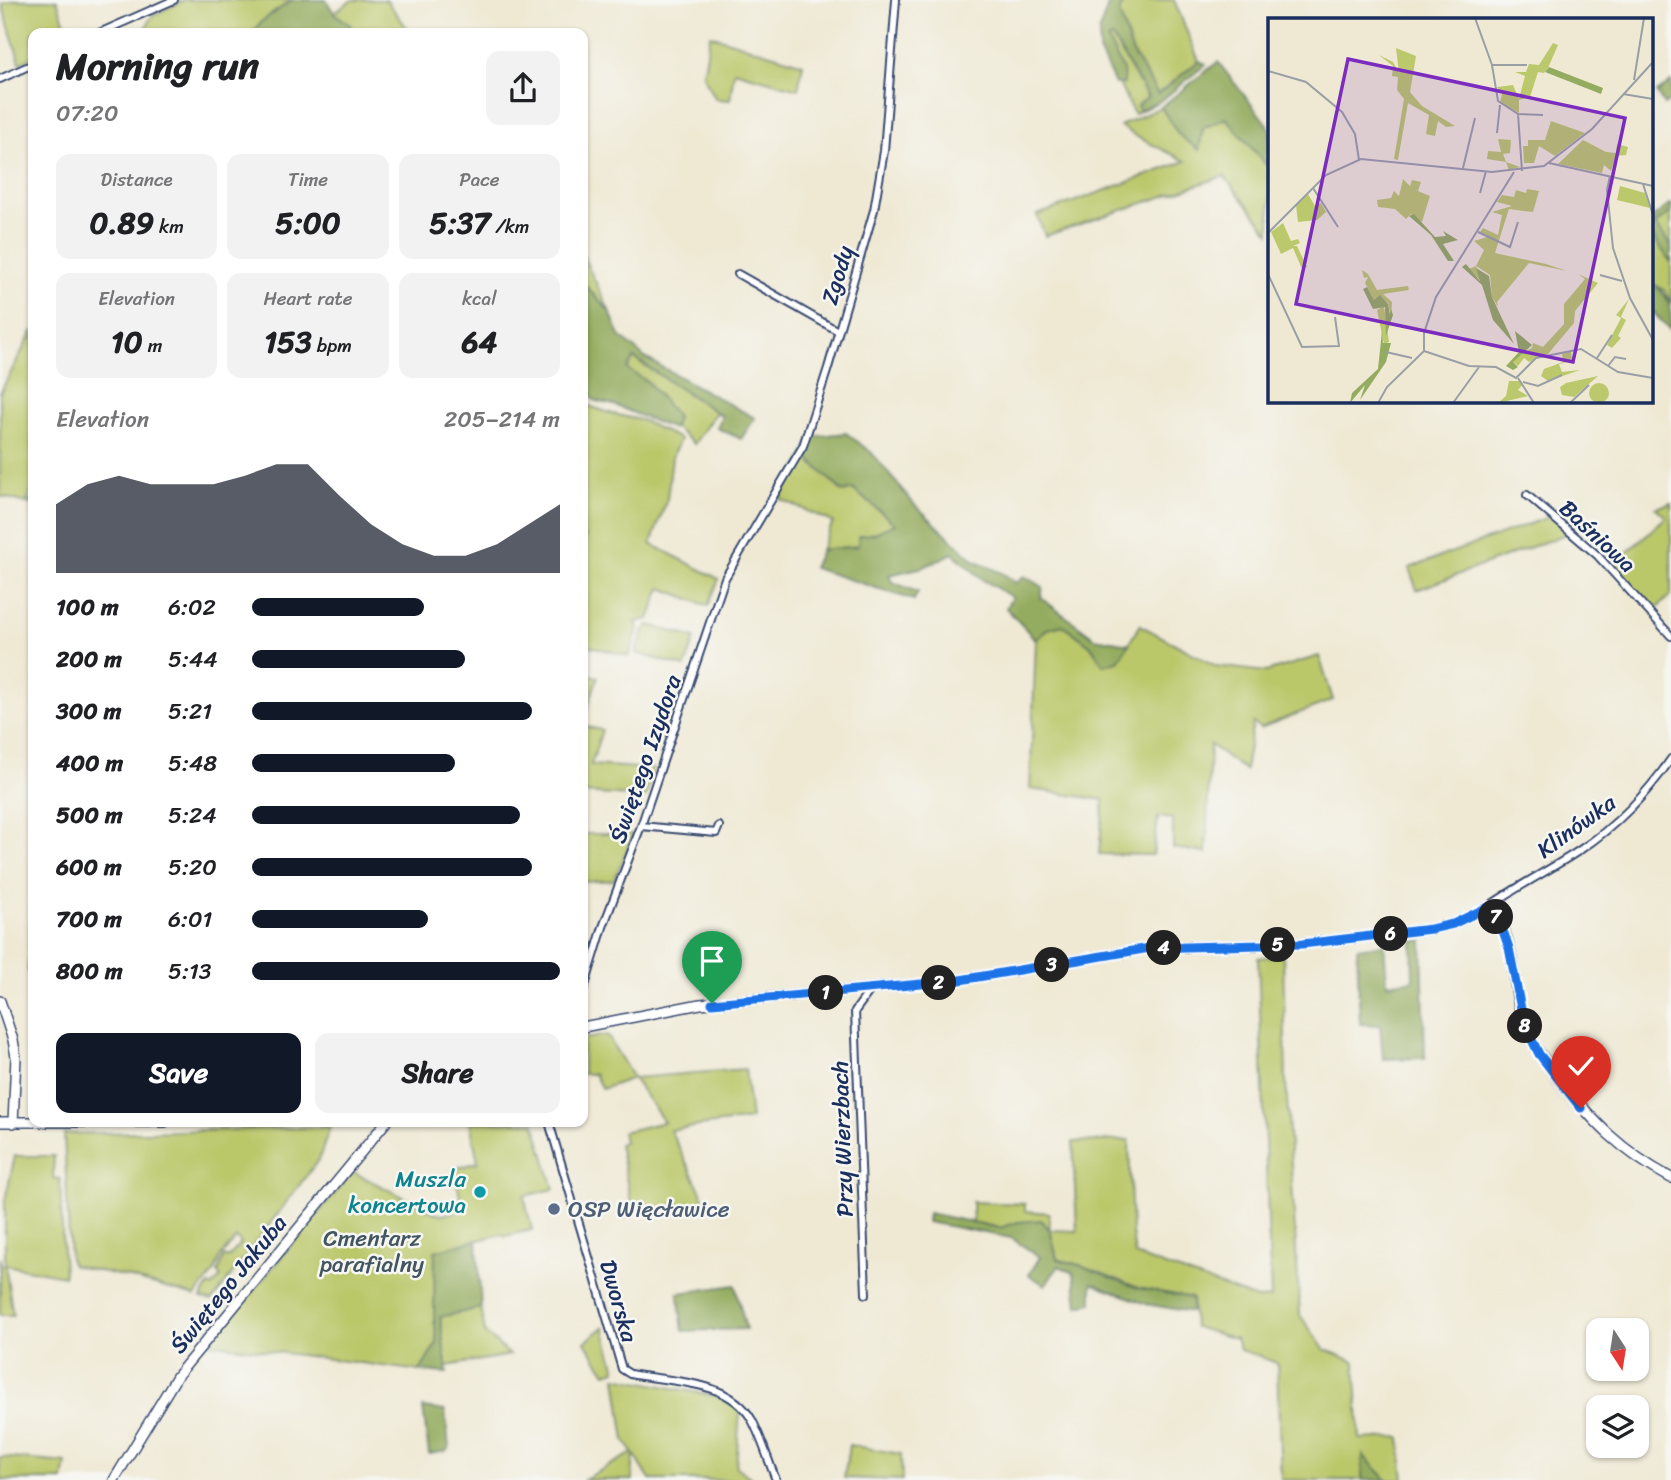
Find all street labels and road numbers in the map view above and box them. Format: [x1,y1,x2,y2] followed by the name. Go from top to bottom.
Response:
[809,240,866,310] street label: Zgody
[1549,489,1646,583] street label: Baśniowa
[597,669,694,849] street label: Świętego Izydora
[1528,783,1625,870] street label: Klinówka
[819,1060,866,1218] street label: Przy Wierzbach
[159,1205,298,1363] street label: Świętego Jakuba
[587,1255,650,1348] street label: Dworska

